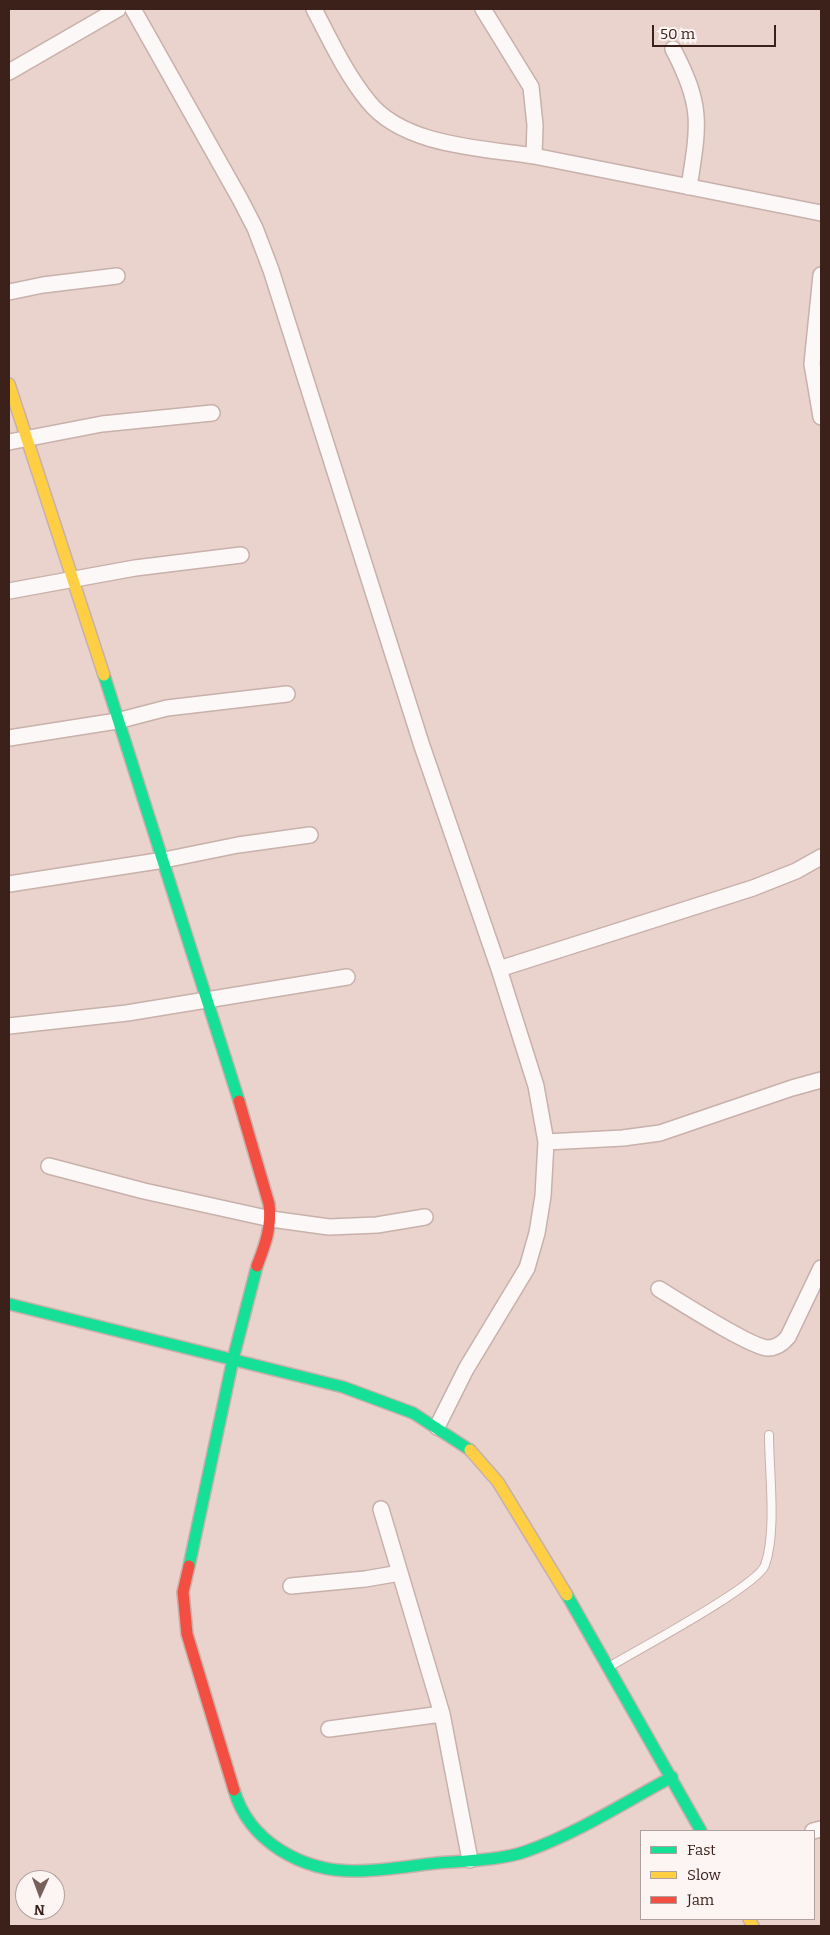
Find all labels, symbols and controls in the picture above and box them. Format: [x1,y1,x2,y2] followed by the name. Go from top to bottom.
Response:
[655,15,779,47] scale bar
[660,25,695,43] text: 50 m
[640,1830,815,1920] legend
[687,1841,716,1859] text: Fast
[687,1866,721,1884] text: Slow
[15,1870,65,1920] north arrow
[687,1891,714,1909] text: Jam
[34,1901,45,1918] text: N

